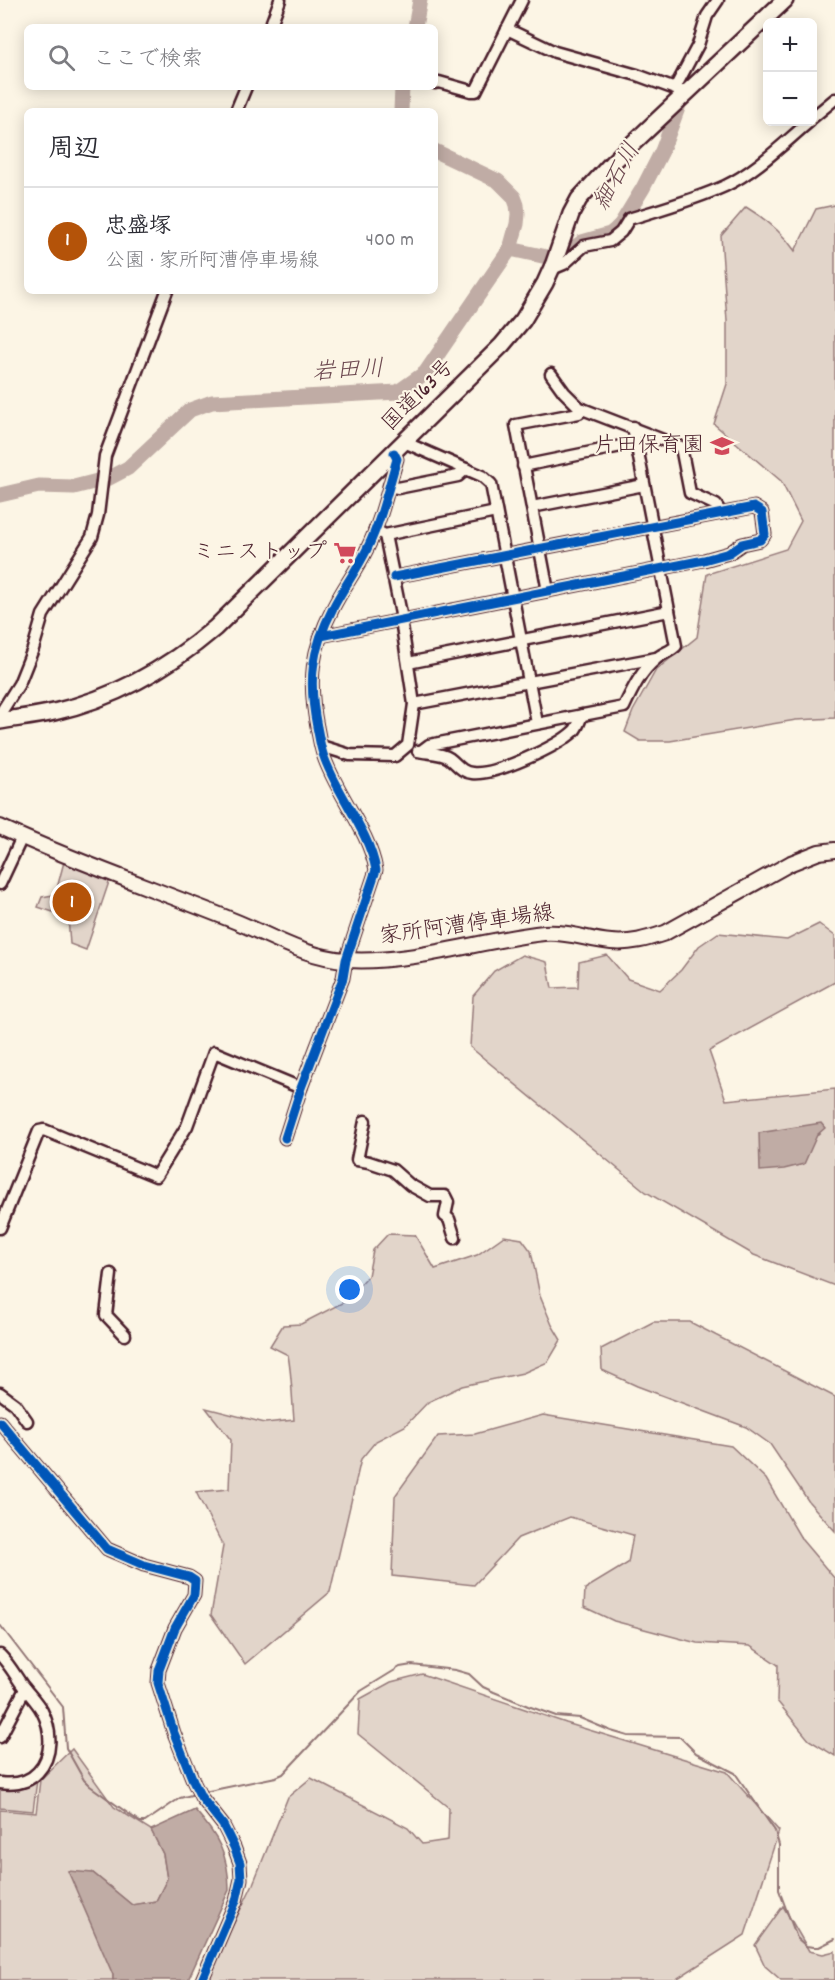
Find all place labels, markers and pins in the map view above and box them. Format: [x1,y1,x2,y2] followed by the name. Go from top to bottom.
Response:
[594,431,704,462] place label: 片田保育園
[709,433,735,459] school or university icon: 片田保育園
[193,538,327,569] place label: ミニストップ
[332,540,358,566] supermarket icon: ミニストップ
[52,880,92,924] pin: 1

